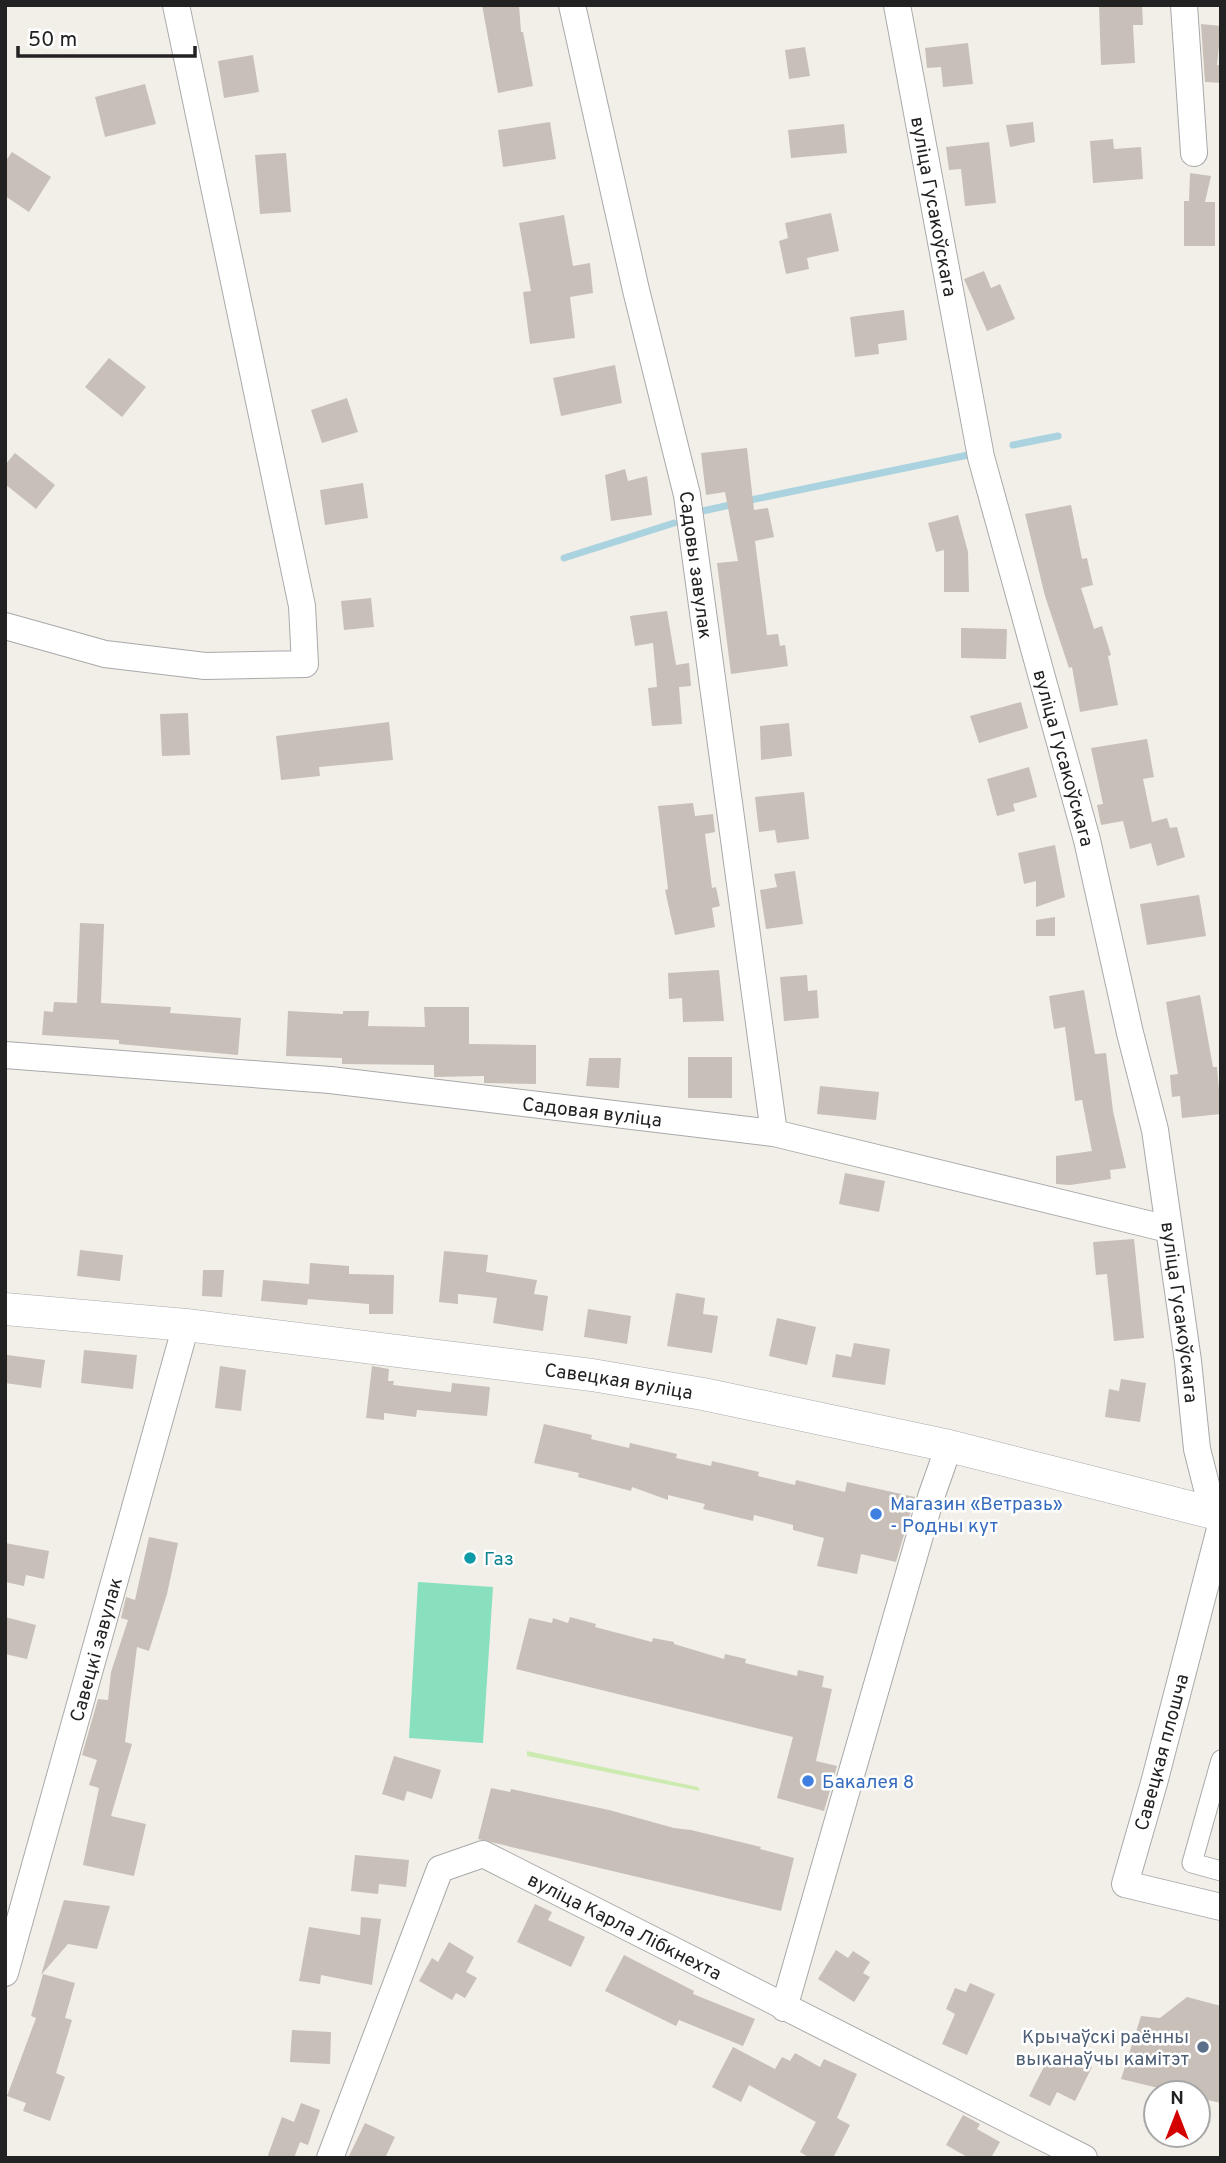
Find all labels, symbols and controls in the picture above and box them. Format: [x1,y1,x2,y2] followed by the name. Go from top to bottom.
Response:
[18,14,194,58] scale bar
[28,27,77,54] text: 50 m
[904,115,961,299] street label: вуліца Гусакоўскага
[673,490,717,641] street label: Садовы завулак
[1026,667,1098,849] street label: вуліца Гусакоўскага
[521,1093,663,1134] street label: Садовая вуліца
[1154,1220,1202,1404] street label: вуліца Гусакоўскага
[543,1359,695,1406] street label: Савецкая вуліца
[890,1493,1063,1539] place label: Магазин «Ветразь» - Родны кут
[868,1506,884,1522] marker: Магазин «Ветразь» - Родны кут
[484,1548,514,1572] place label: Газ
[462,1550,478,1566] marker: Газ
[66,1575,129,1725] street label: Савецкі завулак
[1130,1671,1195,1834] street label: Савецкая плошча
[822,1771,914,1795] place label: Бакалея 8
[800,1773,816,1789] marker: Бакалея 8
[523,1869,725,1987] street label: вуліца Карла Лібкнехта
[1016,2026,1189,2072] place label: Крычаўскі раённы выканаўчы камітэт
[1195,2039,1211,2055] marker: Крычаўскі раённы выканаўчы камітэт
[1142,2079,1212,2149] north arrow
[1170,2087,1184,2111] text: N

